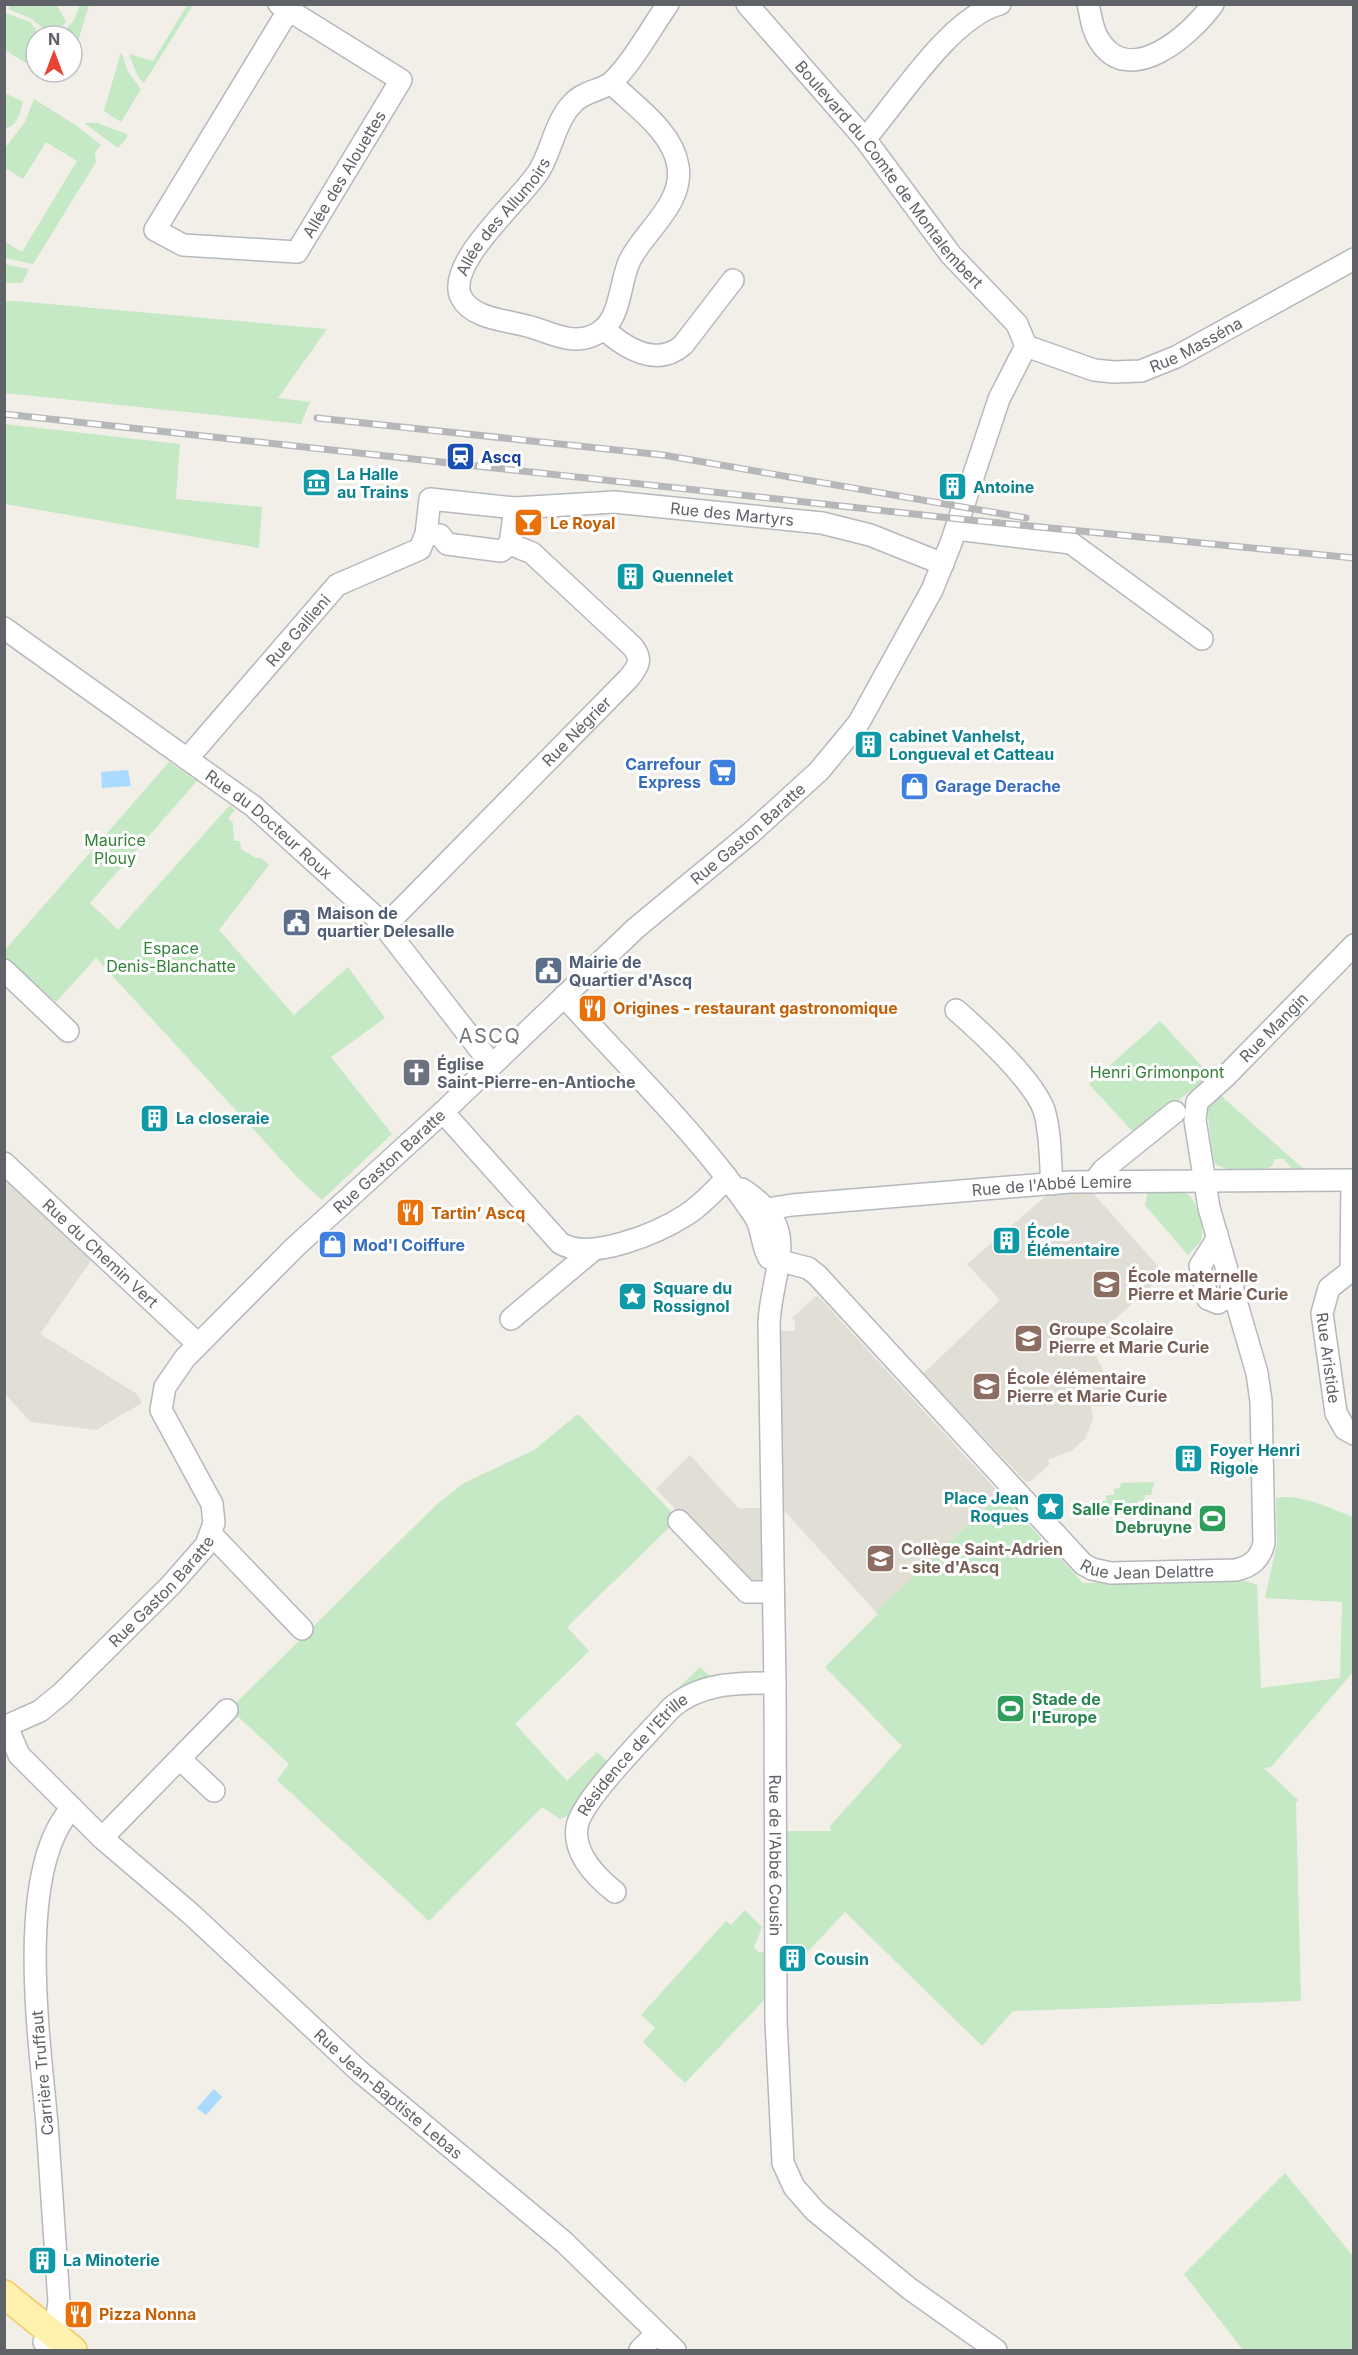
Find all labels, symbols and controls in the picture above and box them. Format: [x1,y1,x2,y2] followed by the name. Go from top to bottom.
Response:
[24,24,84,84] north arrow
[48,29,60,49] text: N
[791,56,987,292] street label: Boulevard du Comte de Montalembert
[298,107,390,241] street label: Allée des Alouettes
[451,155,554,279] street label: Allée des Allumoirs
[1146,313,1246,377] street label: Rue Masséna
[444,441,476,473] station icon: Ascq
[481,447,521,467] place label: Ascq
[337,464,409,502] place label: La Halle au Trains
[300,467,332,499] museum icon: La Halle au Trains
[936,471,968,503] building icon: Antoine
[973,477,1034,497] place label: Antoine
[669,498,795,530] street label: Rue des Martyrs
[513,507,545,539] bar icon: Le Royal
[550,513,615,533] place label: Le Royal
[615,560,647,592] building icon: Quennelet
[652,566,733,586] place label: Quennelet
[261,590,335,670] street label: Rue Gallieni
[538,692,615,771] street label: Rue Négrier
[889,726,1054,764] place label: cabinet Vanhelst, Longueval et Catteau
[852,729,884,761] building icon: cabinet Vanhelst, Longueval et Catteau
[625,754,701,792] place label: Carrefour Express
[706,757,738,789] supermarket icon: Carrefour Express
[202,765,337,883] street label: Rue du Docteur Roux
[898,770,930,802] shop icon: Garage Derache
[935,776,1061,796] place label: Garage Derache
[686,779,809,889] street label: Rue Gaston Baratte
[84,830,146,868] park label: Maurice Plouy
[317,903,455,941] place label: Maison de quartier Delesalle
[280,906,312,938] public building icon: Maison de quartier Delesalle
[106,938,236,976] park label: Espace Denis-Blanchatte
[569,952,692,990] place label: Mairie de Quartier d'Ascq
[532,955,564,987] public building icon: Mairie de Quartier d'Ascq
[1235,988,1312,1066] street label: Rue Mangin
[576,992,608,1024] restaurant icon: Origines - restaurant gastronomique
[613,998,898,1018] place label: Origines - restaurant gastronomique
[459,1024,521,1048] district label: ASCQ
[437,1054,635,1092] place label: Église Saint-Pierre-en-Antioche
[400,1057,432,1089] church icon: Église Saint-Pierre-en-Antioche
[1090,1062,1224,1082] park label: Henri Grimonpont
[139,1102,171,1134] building icon: La closeraie
[329,1105,449,1218] street label: Rue Gaston Baratte
[176,1108,270,1128] place label: La closeraie
[971,1172,1132,1200] street label: Rue de l'Abbé Lemire
[39,1194,162,1312] street label: Rue du Chemin Vert
[394,1197,426,1229] restaurant icon: Tartin’ Ascq
[431,1203,525,1223] place label: Tartin’ Ascq
[1027,1222,1120,1260] place label: École Élémentaire
[990,1225,1022,1257] building icon: École Élémentaire
[316,1229,348,1261] shop icon: Mod'l Coiffure
[353,1235,465,1255] place label: Mod'l Coiffure
[1128,1266,1288,1304] place label: École maternelle Pierre et Marie Curie
[1091,1269,1123,1301] school or university icon: École maternelle Pierre et Marie Curie
[653,1278,732,1316] place label: Square du Rossignol
[616,1281,648,1313] place icon: Square du Rossignol
[1312,1311,1345,1404] street label: Rue Aristide
[1049,1319,1209,1357] place label: Groupe Scolaire Pierre et Marie Curie
[1012,1322,1044,1354] school or university icon: Groupe Scolaire Pierre et Marie Curie
[1007,1368,1167,1406] place label: École élémentaire Pierre et Marie Curie
[970,1371,1002,1403] school or university icon: École élémentaire Pierre et Marie Curie
[1210,1440,1300,1478] place label: Foyer Henri Rigole
[1173,1443,1205,1475] building icon: Foyer Henri Rigole
[944,1488,1029,1526] place label: Place Jean Roques
[1034,1491,1066,1523] place icon: Place Jean Roques
[1072,1499,1192,1537] place label: Salle Ferdinand Debruyne
[1197,1502,1229,1534] sports icon: Salle Ferdinand Debruyne
[104,1534,218,1651] street label: Rue Gaston Baratte
[901,1539,1063,1577] place label: Collège Saint-Adrien - site d'Ascq
[864,1542,896,1574] school or university icon: Collège Saint-Adrien - site d'Ascq
[1077,1555,1214,1583] street label: Rue Jean Delattre
[573,1689,691,1820] street label: Résidence de l'Etrille
[1032,1689,1101,1727] place label: Stade de l'Europe
[995,1692,1027,1724] sports icon: Stade de l'Europe
[765,1775,786,1936] street label: Rue de l'Abbé Cousin
[777,1943,809,1975] building icon: Cousin
[814,1949,869,1969] place label: Cousin
[27,2010,57,2136] street label: Carrière Truffaut
[310,2024,467,2163] street label: Rue Jean-Baptiste Lebas
[26,2244,58,2276] building icon: La Minoterie
[63,2250,160,2270] place label: La Minoterie
[62,2298,94,2330] restaurant icon: Pizza Nonna
[99,2304,196,2324] place label: Pizza Nonna

